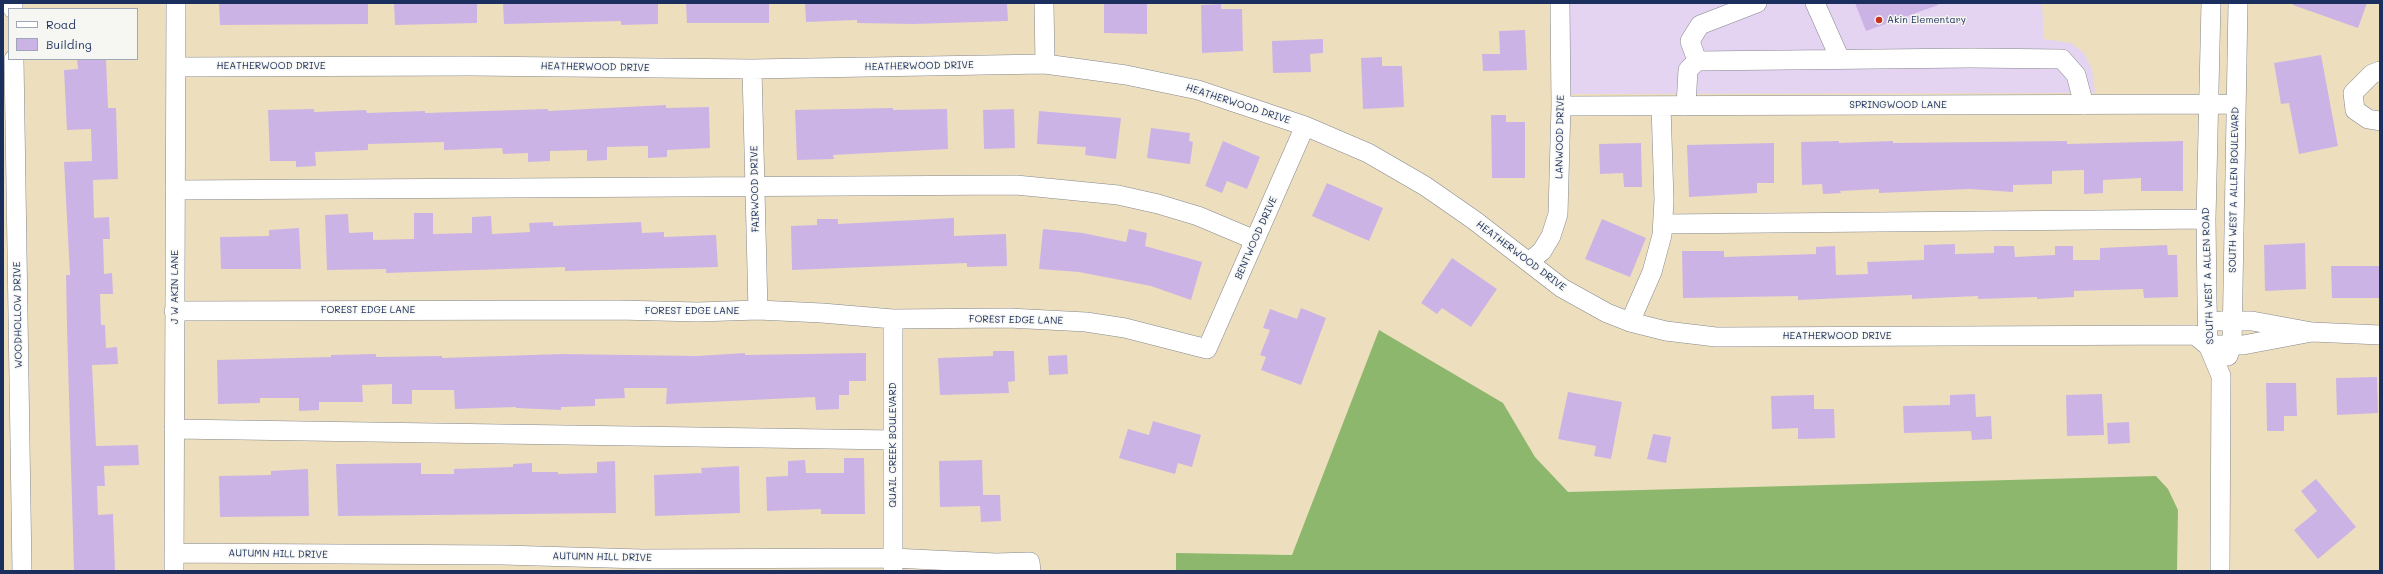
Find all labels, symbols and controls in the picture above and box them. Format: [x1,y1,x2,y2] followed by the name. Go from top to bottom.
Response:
[8,8,138,60] legend
[1887,14,1966,26] place label: Akin Elementary
[1874,15,1884,25] marker: Akin Elementary
[46,16,76,32] text: Road
[46,36,92,52] text: Building
[864,59,974,73] street label: HEATHERWOOD DRIVE
[216,60,326,72] street label: HEATHERWOOD DRIVE
[540,60,650,74] street label: HEATHERWOOD DRIVE
[1184,81,1292,127] street label: HEATHERWOOD DRIVE
[1553,95,1567,179] street label: LANWOOD DRIVE
[1849,99,1947,111] street label: SPRINGWOOD LANE
[2227,107,2241,273] street label: SOUTH WEST A ALLEN BOULEVARD
[748,146,762,232] street label: FAIRWOOD DRIVE
[1232,195,1280,281] street label: BENTWOOD DRIVE
[2200,207,2216,345] street label: SOUTH WEST A ALLEN ROAD
[1474,218,1568,294] street label: HEATHERWOOD DRIVE
[169,250,181,324] street label: J W AKIN LANE
[11,262,25,368] street label: WOODHOLLOW DRIVE
[321,304,415,316] street label: FOREST EDGE LANE
[645,305,739,317] street label: FOREST EDGE LANE
[969,313,1063,327] street label: FOREST EDGE LANE
[1782,330,1892,342] street label: HEATHERWOOD DRIVE
[887,382,899,508] street label: QUAIL CREEK BOULEVARD
[228,547,328,561] street label: AUTUMN HILL DRIVE
[552,550,652,564] street label: AUTUMN HILL DRIVE

